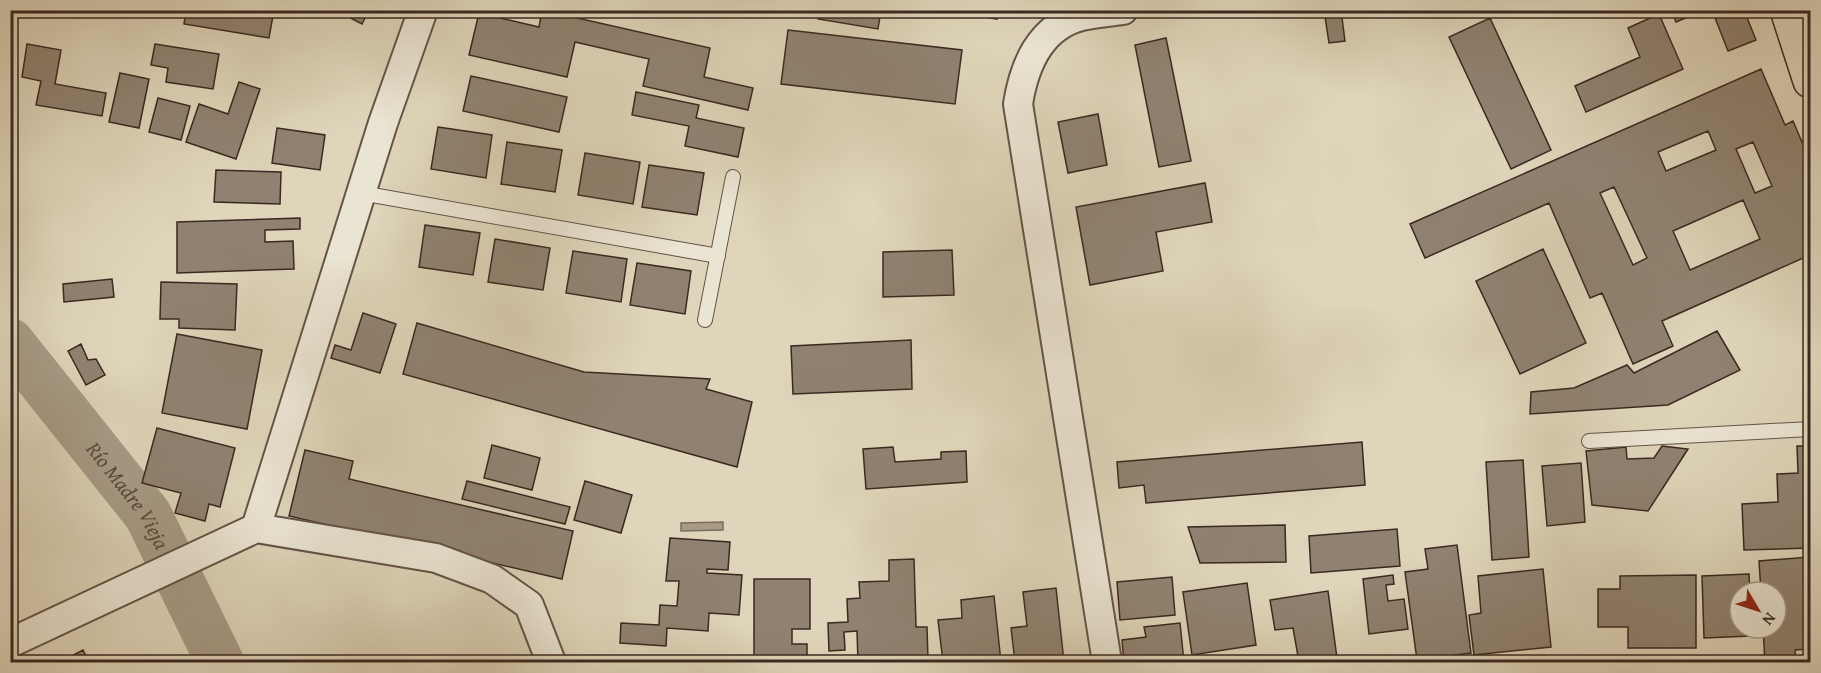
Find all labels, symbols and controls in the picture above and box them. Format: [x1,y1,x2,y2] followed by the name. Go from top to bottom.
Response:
[79,434,178,555] water label: Río Madre Vieja
[1728,580,1788,640] north arrow
[1757,608,1782,631] text: N

